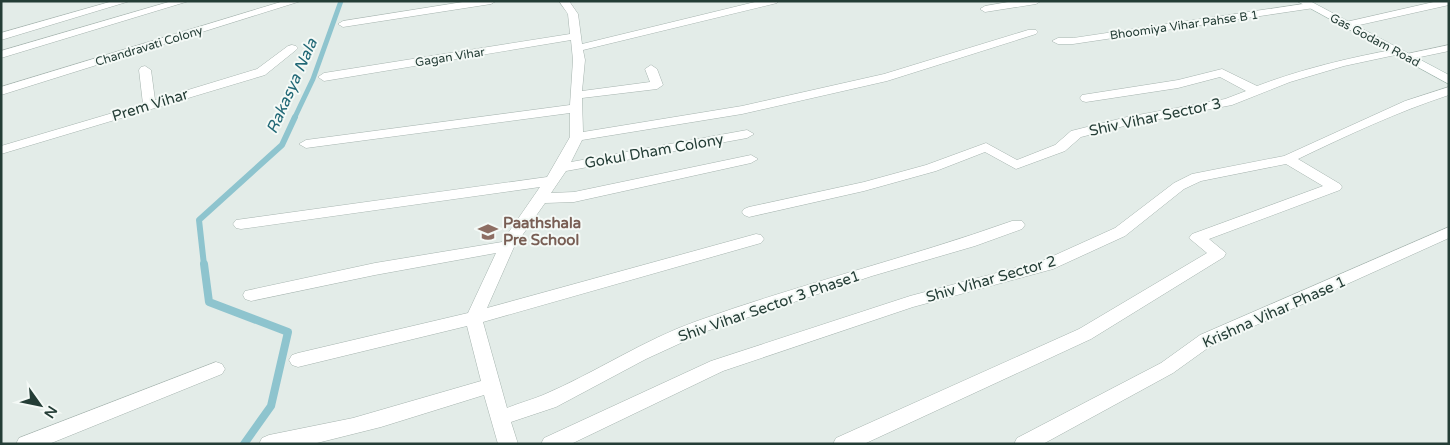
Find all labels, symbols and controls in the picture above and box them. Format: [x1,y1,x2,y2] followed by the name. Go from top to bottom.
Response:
[1109,8,1259,42] street label: Bhoomiya Vihar Pahse B 1
[1328,10,1422,70] street label: Gas Godam Road
[94,23,205,69] street label: Chandravati Colony
[262,34,322,137] water label: Rakasya Nala
[414,45,486,69] street label: Gagan Vihar
[110,85,191,125] street label: Prem Vihar
[1087,94,1223,140] street label: Shiv Vihar Sector 3
[583,130,725,172] street label: Gokul Dham Colony
[503,214,581,249] place label: Paathshala Pre School
[477,221,499,243] school or university icon: Paathshala Pre School
[924,252,1058,306] street label: Shiv Vihar Sector 2
[676,266,862,346] street label: Shiv Vihar Sector 3 Phase1
[1199,272,1349,352] street label: Krishna Vihar Phase 1
[15,380,65,430] north arrow
[40,402,61,421] text: N

